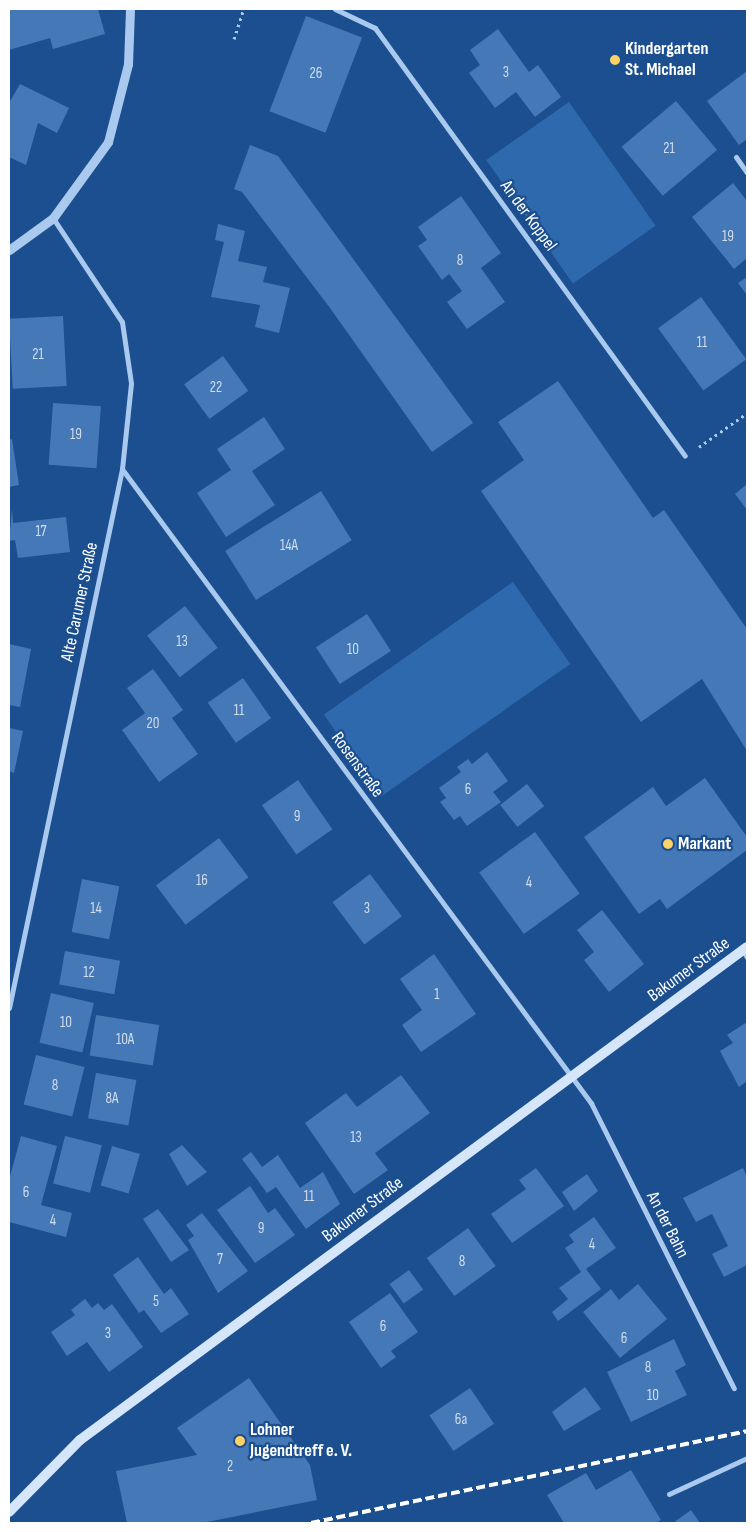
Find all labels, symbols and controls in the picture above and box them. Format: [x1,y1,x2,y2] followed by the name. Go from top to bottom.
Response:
[625,39,708,82] place label: Kindergarten St. Michael
[609,54,621,66] marker: Kindergarten St. Michael
[503,64,509,82] house number: 3
[310,65,322,83] house number: 26
[663,140,675,158] house number: 21
[495,176,561,256] street label: An der Koppel
[722,228,734,246] house number: 19
[457,252,463,270] house number: 8
[697,334,707,352] house number: 11
[32,346,44,364] house number: 21
[210,379,222,397] house number: 22
[70,426,82,444] house number: 19
[35,523,47,541] house number: 17
[280,537,298,555] house number: 14A
[57,540,103,664] street label: Alte Carumer Straße
[176,633,188,651] house number: 13
[347,641,359,659] house number: 10
[234,702,244,720] house number: 11
[147,715,159,733] house number: 20
[326,728,388,802] street label: Rosenstraße
[465,781,471,799] house number: 6
[294,808,300,826] house number: 9
[678,833,731,855] place label: Markant
[662,838,674,850] marker: Markant
[196,872,208,890] house number: 16
[526,874,532,892] house number: 4
[90,900,102,918] house number: 14
[364,900,370,918] house number: 3
[644,933,734,1007] street label: Bakumer Straße
[83,964,95,982] house number: 12
[434,986,440,1004] house number: 1
[60,1014,72,1032] house number: 10
[116,1031,134,1049] house number: 10A
[52,1077,58,1095] house number: 8
[106,1090,118,1108] house number: 8A
[350,1129,362,1147] house number: 13
[318,1172,408,1248] street label: Bakumer Straße
[23,1184,29,1202] house number: 6
[304,1188,314,1206] house number: 11
[641,1188,693,1262] street label: An der Bahn
[50,1212,56,1230] house number: 4
[258,1220,264,1238] house number: 9
[589,1236,595,1254] house number: 4
[217,1251,223,1269] house number: 7
[459,1253,465,1271] house number: 8
[153,1293,159,1311] house number: 5
[380,1318,386,1336] house number: 6
[105,1325,111,1343] house number: 3
[621,1330,627,1348] house number: 6
[645,1359,651,1377] house number: 8
[647,1387,659,1405] house number: 10
[455,1411,467,1429] house number: 6a
[250,1420,352,1462] place label: Lohner Jugendtreff e. V.
[234,1435,246,1447] marker: Lohner Jugendtreff e. V.
[227,1458,233,1476] house number: 2

